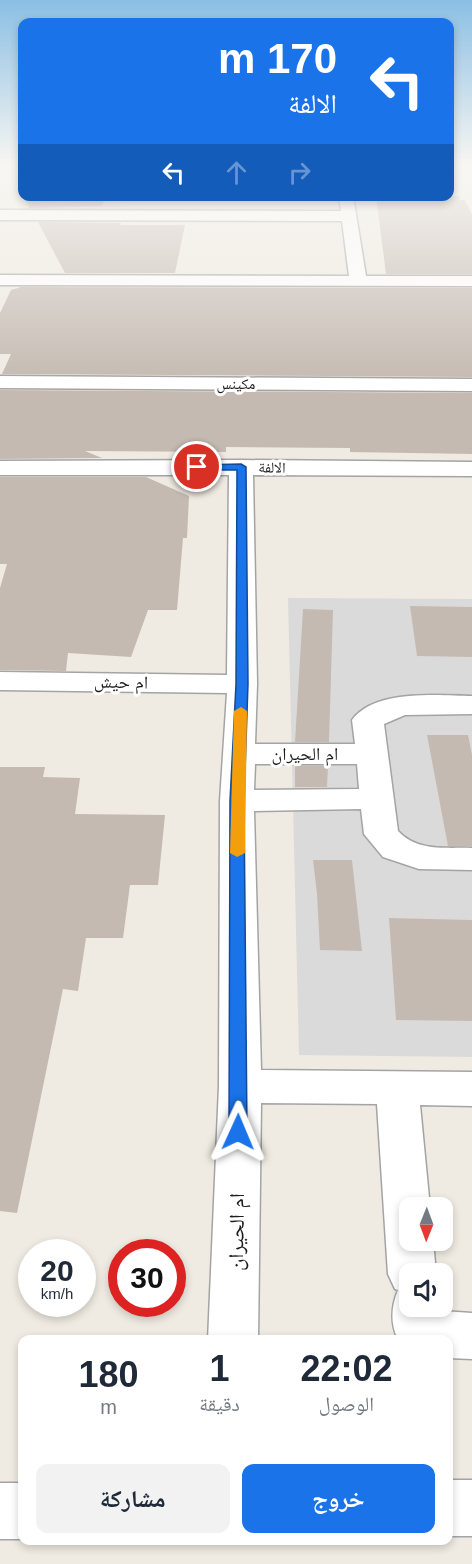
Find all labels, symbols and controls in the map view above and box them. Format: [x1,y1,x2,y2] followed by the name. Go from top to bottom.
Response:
[218,35,337,82] text: 170 m
[358,42,436,120] icon: left
[288,89,337,119] text: الالفة
[157,156,190,189] icon: left
[220,156,253,189] icon: ahead
[283,156,316,189] icon: right
[217,375,256,394] street label: مكينس
[171,441,222,492] pin
[180,450,213,483] icon: arrive
[258,458,286,476] street label: الالفة
[94,672,148,694] street label: ام حيش
[272,744,338,766] street label: ام الحيران
[206,1100,270,1164] position arrow
[224,1193,251,1271] street label: ام الحيران
[399,1197,453,1251] north arrow
[399,1197,453,1317] map controls
[108,1239,186,1317] speed limit sign: 30
[40,1254,74,1287] text: 20
[399,1263,453,1317] button: sound
[41,1285,73,1302] text: km/h
[210,1348,230,1389] text: 1
[300,1348,392,1389] text: 22:02
[79,1354,139,1395] text: 180
[199,1393,240,1415] text: دقيقة
[319,1393,374,1415] text: الوصول
[100,1396,117,1418] text: m
[36,1464,230,1533] button: مشاركة
[242,1464,435,1533] button: خروج

